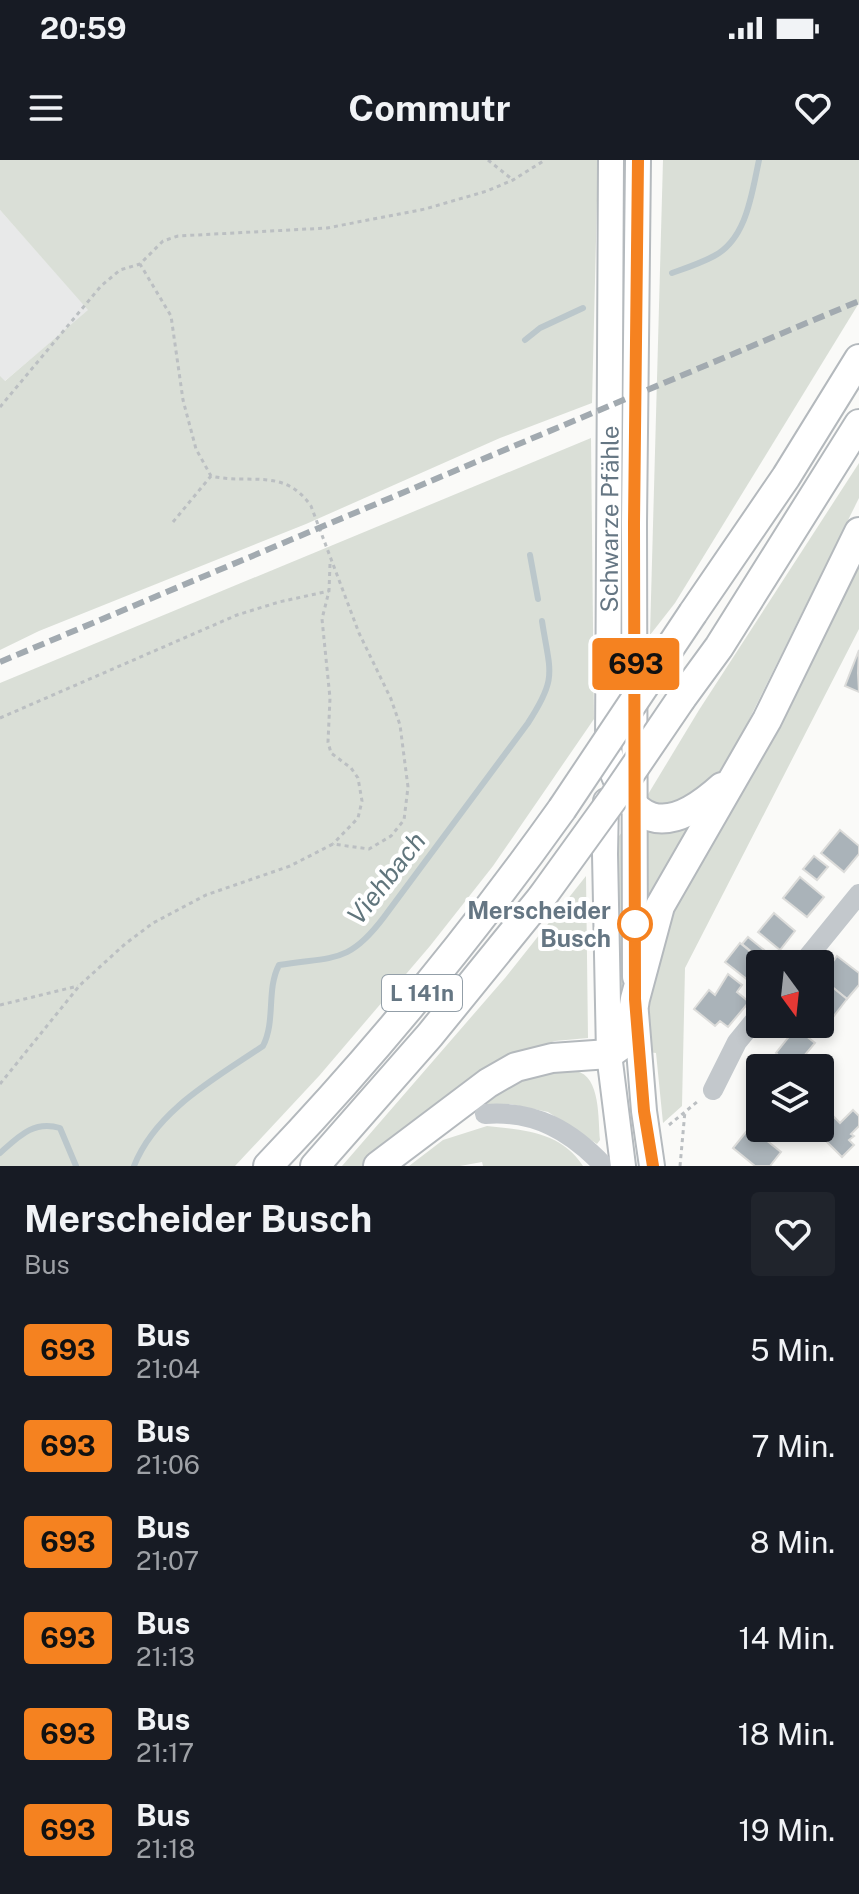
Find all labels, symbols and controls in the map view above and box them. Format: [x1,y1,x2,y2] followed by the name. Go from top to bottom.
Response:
[40,10,127,46] text: 20:59
[24,86,68,130] icon: menu
[791,86,835,130] icon: heart
[348,87,511,129] text: Commutr
[595,426,624,612] street label: Schwarze Pfähle
[590,638,682,690] line badge: 693
[608,647,664,680] text: 693
[340,826,432,930] water label: Viehbach
[467,896,611,952] place label: Merscheider Busch
[618,907,652,941] marker: Merscheider Busch
[746,950,834,1038] north arrow
[746,950,834,1142] map controls
[382,975,462,1011] road number: L 141n
[746,1054,834,1142] button: layers
[751,1192,835,1276] button: heart
[24,1196,372,1241] text: Merscheider Busch
[24,1249,70,1280] text: Bus
[136,1317,190,1353] text: Bus
[750,1332,835,1368] text: 5 Min.
[40,1333,96,1366] text: 693
[136,1353,200,1384] text: 21:04
[136,1413,190,1449] text: Bus
[751,1428,835,1464] text: 7 Min.
[40,1429,96,1462] text: 693
[136,1449,200,1480] text: 21:06
[136,1509,190,1545] text: Bus
[750,1524,835,1560] text: 8 Min.
[40,1525,96,1558] text: 693
[136,1545,199,1576] text: 21:07
[136,1605,190,1641] text: Bus
[738,1620,835,1656] text: 14 Min.
[40,1621,96,1654] text: 693
[136,1641,195,1672] text: 21:13
[136,1701,190,1737] text: Bus
[738,1716,835,1752] text: 18 Min.
[40,1717,96,1750] text: 693
[136,1737,194,1768] text: 21:17
[136,1797,190,1833] text: Bus
[739,1812,835,1848] text: 19 Min.
[40,1813,96,1846] text: 693
[136,1833,195,1864] text: 21:18

